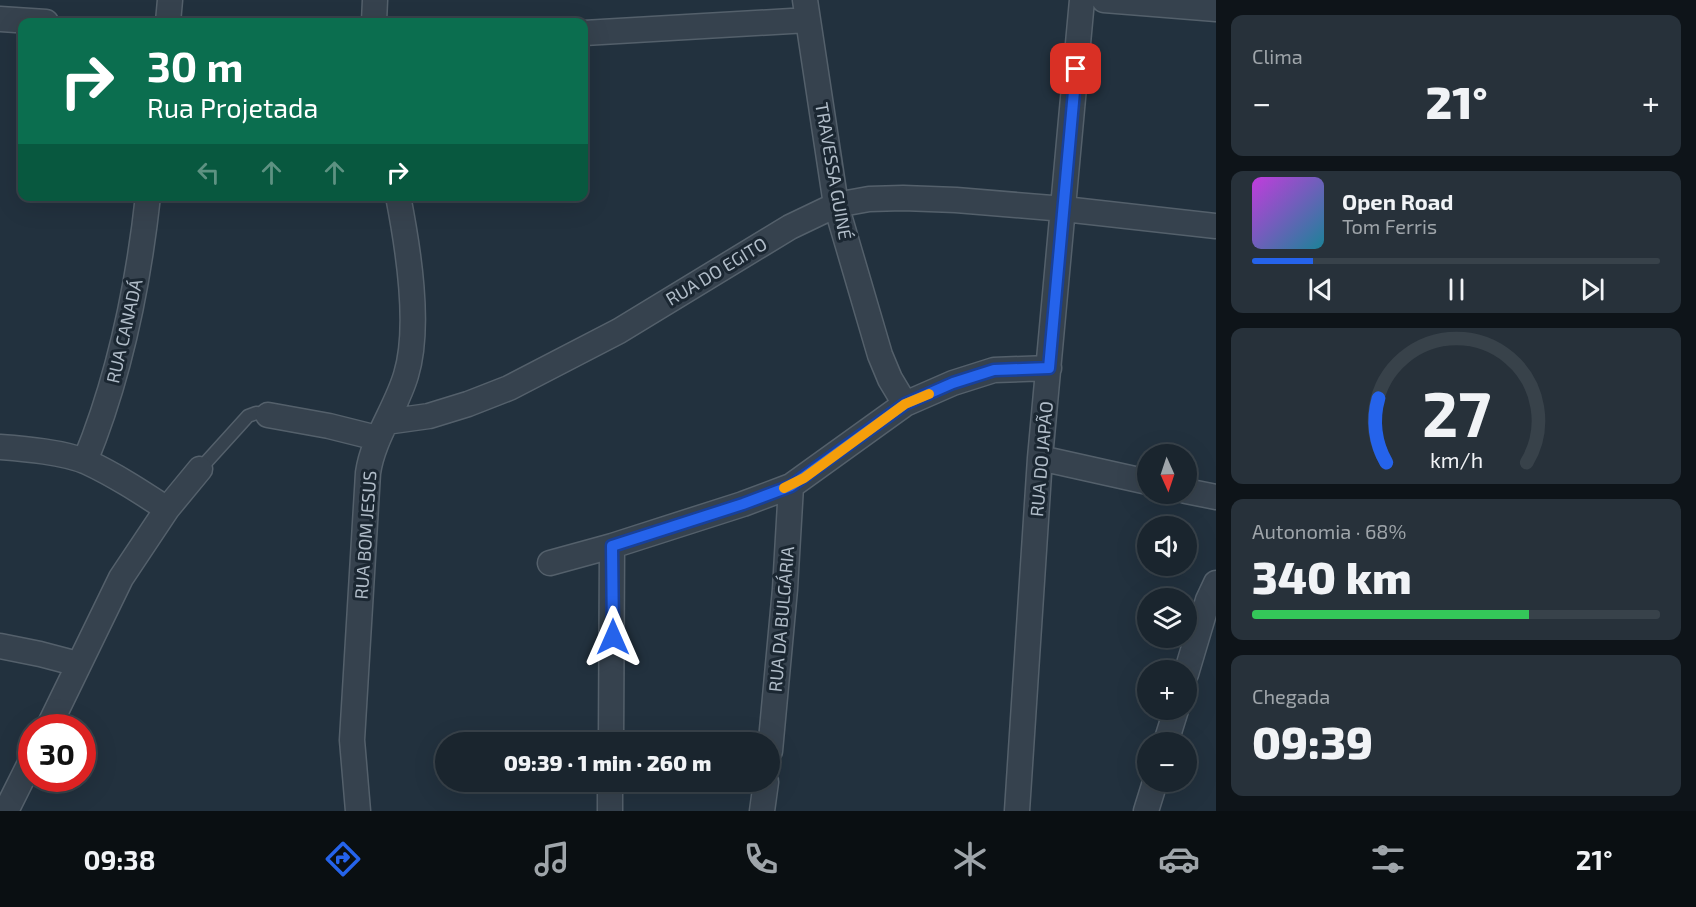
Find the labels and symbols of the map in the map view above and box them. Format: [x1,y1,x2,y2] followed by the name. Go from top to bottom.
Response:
[1050,43,1101,94] pin
[811,101,857,241] street label: TRAVESSA GUINÉ
[661,232,771,310] street label: RUA DO EGITO
[101,276,147,385] street label: RUA CANADÁ
[1025,400,1057,518] street label: RUA DO JAPÃO
[1137,444,1197,504] north arrow
[350,470,380,600] street label: RUA BOM JESUS
[764,544,798,693] street label: RUA DA BULGÁRIA
[581,605,645,669] position arrow
[18,714,96,792] speed limit sign: 30

